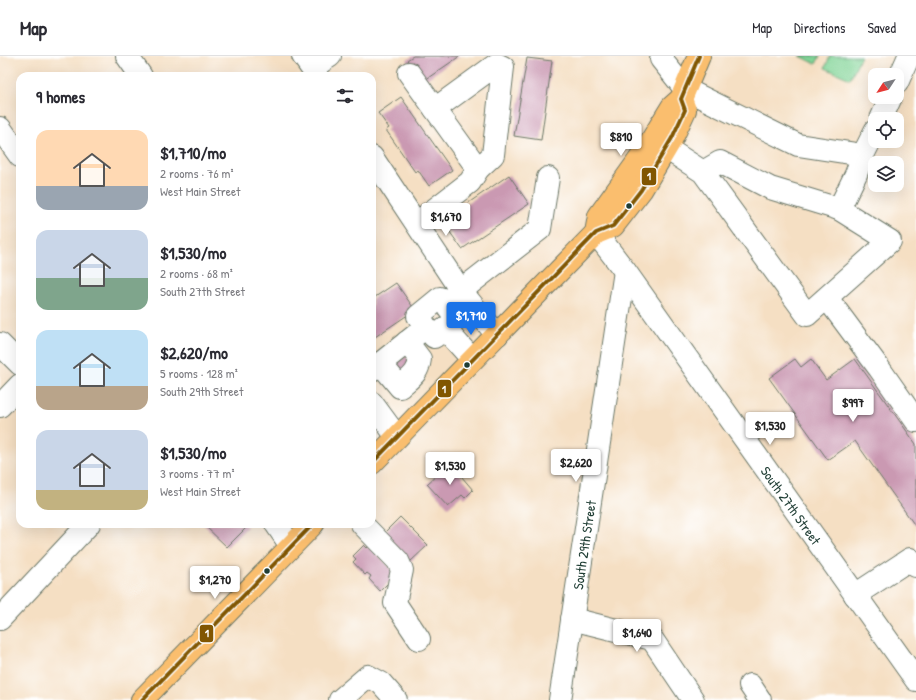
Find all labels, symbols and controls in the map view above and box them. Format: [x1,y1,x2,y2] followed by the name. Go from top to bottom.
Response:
[20,15,47,41] text: Map
[752,18,772,37] text: Map
[794,18,845,37] text: Directions
[867,18,896,37] text: Saved
[868,68,904,104] north arrow
[868,68,904,192] map controls
[36,85,85,108] text: 9 homes
[334,85,356,107] icon: filters
[868,112,904,148] button: locate
[597,123,645,157] pin: $810
[610,127,632,145] text: $810
[160,141,226,164] text: $1,710/mo
[68,146,116,194] icon: home
[868,156,904,192] button: layers
[160,164,233,182] text: 2 rooms · 76 m²
[641,167,657,186] line badge: 1
[647,169,651,183] text: 1
[160,182,241,200] text: West Main Street
[624,201,634,211] unlabelled marker
[413,203,479,237] pin: $1,670
[430,207,462,225] text: $1,670
[160,241,226,264] text: $1,530/mo
[68,246,116,294] icon: home
[160,264,233,282] text: 2 rooms · 68 m²
[160,282,245,300] text: South 27th Street
[438,302,504,336] pin: $1,710
[456,306,486,324] text: $1,710
[160,341,228,364] text: $2,620/mo
[68,346,116,394] icon: home
[462,360,472,370] unlabelled marker
[160,364,238,382] text: 5 rooms · 128 m²
[437,379,452,398] line badge: 1
[160,382,243,400] text: South 29th Street
[442,382,446,396] text: 1
[829,389,877,423] pin: $997
[842,393,864,411] text: $997
[737,412,803,446] pin: $1,530
[754,416,786,434] text: $1,530
[160,441,226,464] text: $1,530/mo
[68,446,116,494] icon: home
[543,449,609,483] pin: $2,620
[417,452,483,486] pin: $1,530
[560,453,592,471] text: $2,620
[434,456,466,474] text: $1,530
[757,462,826,548] street label: South 27th Street
[160,464,234,482] text: 3 rooms · 77 m²
[160,482,241,500] text: West Main Street
[567,499,600,591] street label: South 29th Street
[182,566,248,600] pin: $1,270
[262,566,272,576] unlabelled marker
[199,570,231,588] text: $1,270
[604,619,670,653] pin: $1,640
[622,623,652,641] text: $1,640
[199,624,214,643] line badge: 1
[205,626,209,640] text: 1

